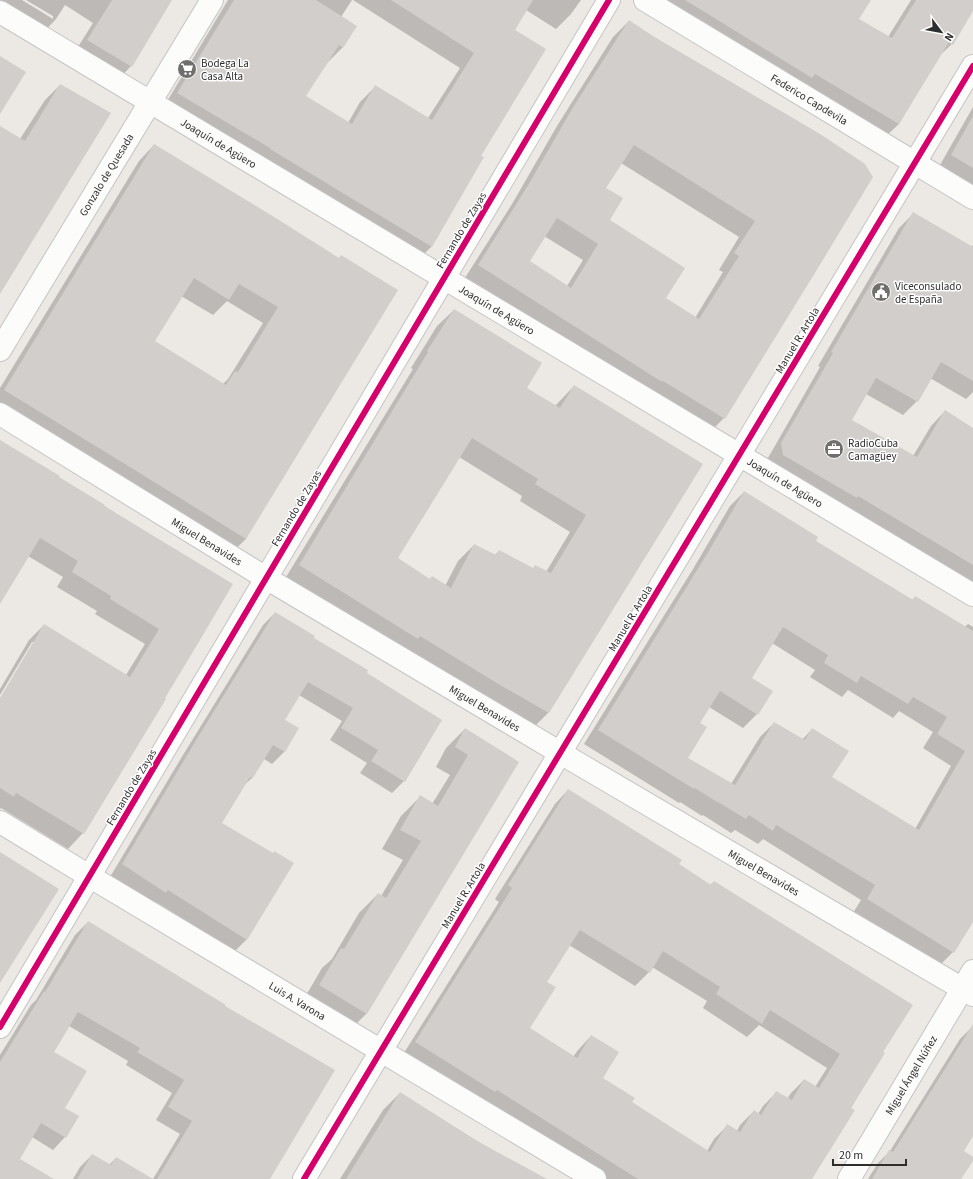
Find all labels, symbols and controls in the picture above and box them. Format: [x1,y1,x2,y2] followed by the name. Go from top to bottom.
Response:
[921,12,961,52] north arrow
[941,30,957,44] text: N
[201,56,249,84] place label: Bodega La Casa Alta
[176,58,198,80] supermarket icon: Bodega La Casa Alta
[768,71,851,129] street label: Federico Capdevila
[178,115,259,172] street label: Joaquín de Agüero
[76,131,137,219] street label: Gonzalo de Quesada
[433,189,490,271] street label: Fernando de Zayas
[895,279,961,307] place label: Viceconsulado de España
[456,281,537,339] street label: Joaquín de Agüero
[870,281,892,303] public building icon: Viceconsulado de España
[772,304,823,376] street label: Manuel R. Artola
[848,436,898,464] place label: RadioCuba Camagüey
[823,438,845,460] office icon: RadioCuba Camagüey
[744,454,825,511] street label: Joaquín de Agüero
[268,467,325,549] street label: Fernando de Zayas
[168,515,245,570] street label: Miguel Benavides
[605,582,656,654] street label: Manuel R. Artola
[446,681,523,736] street label: Miguel Benavides
[103,746,160,828] street label: Fernando de Zayas
[725,846,802,900] street label: Miguel Benavides
[438,859,489,931] street label: Manuel R. Artola
[266,978,328,1024] street label: Luis A. Varona
[882,1033,941,1118] street label: Miguel Ángel Núñez
[833,1141,906,1167] scale bar
[839,1147,863,1164] text: 20 m

